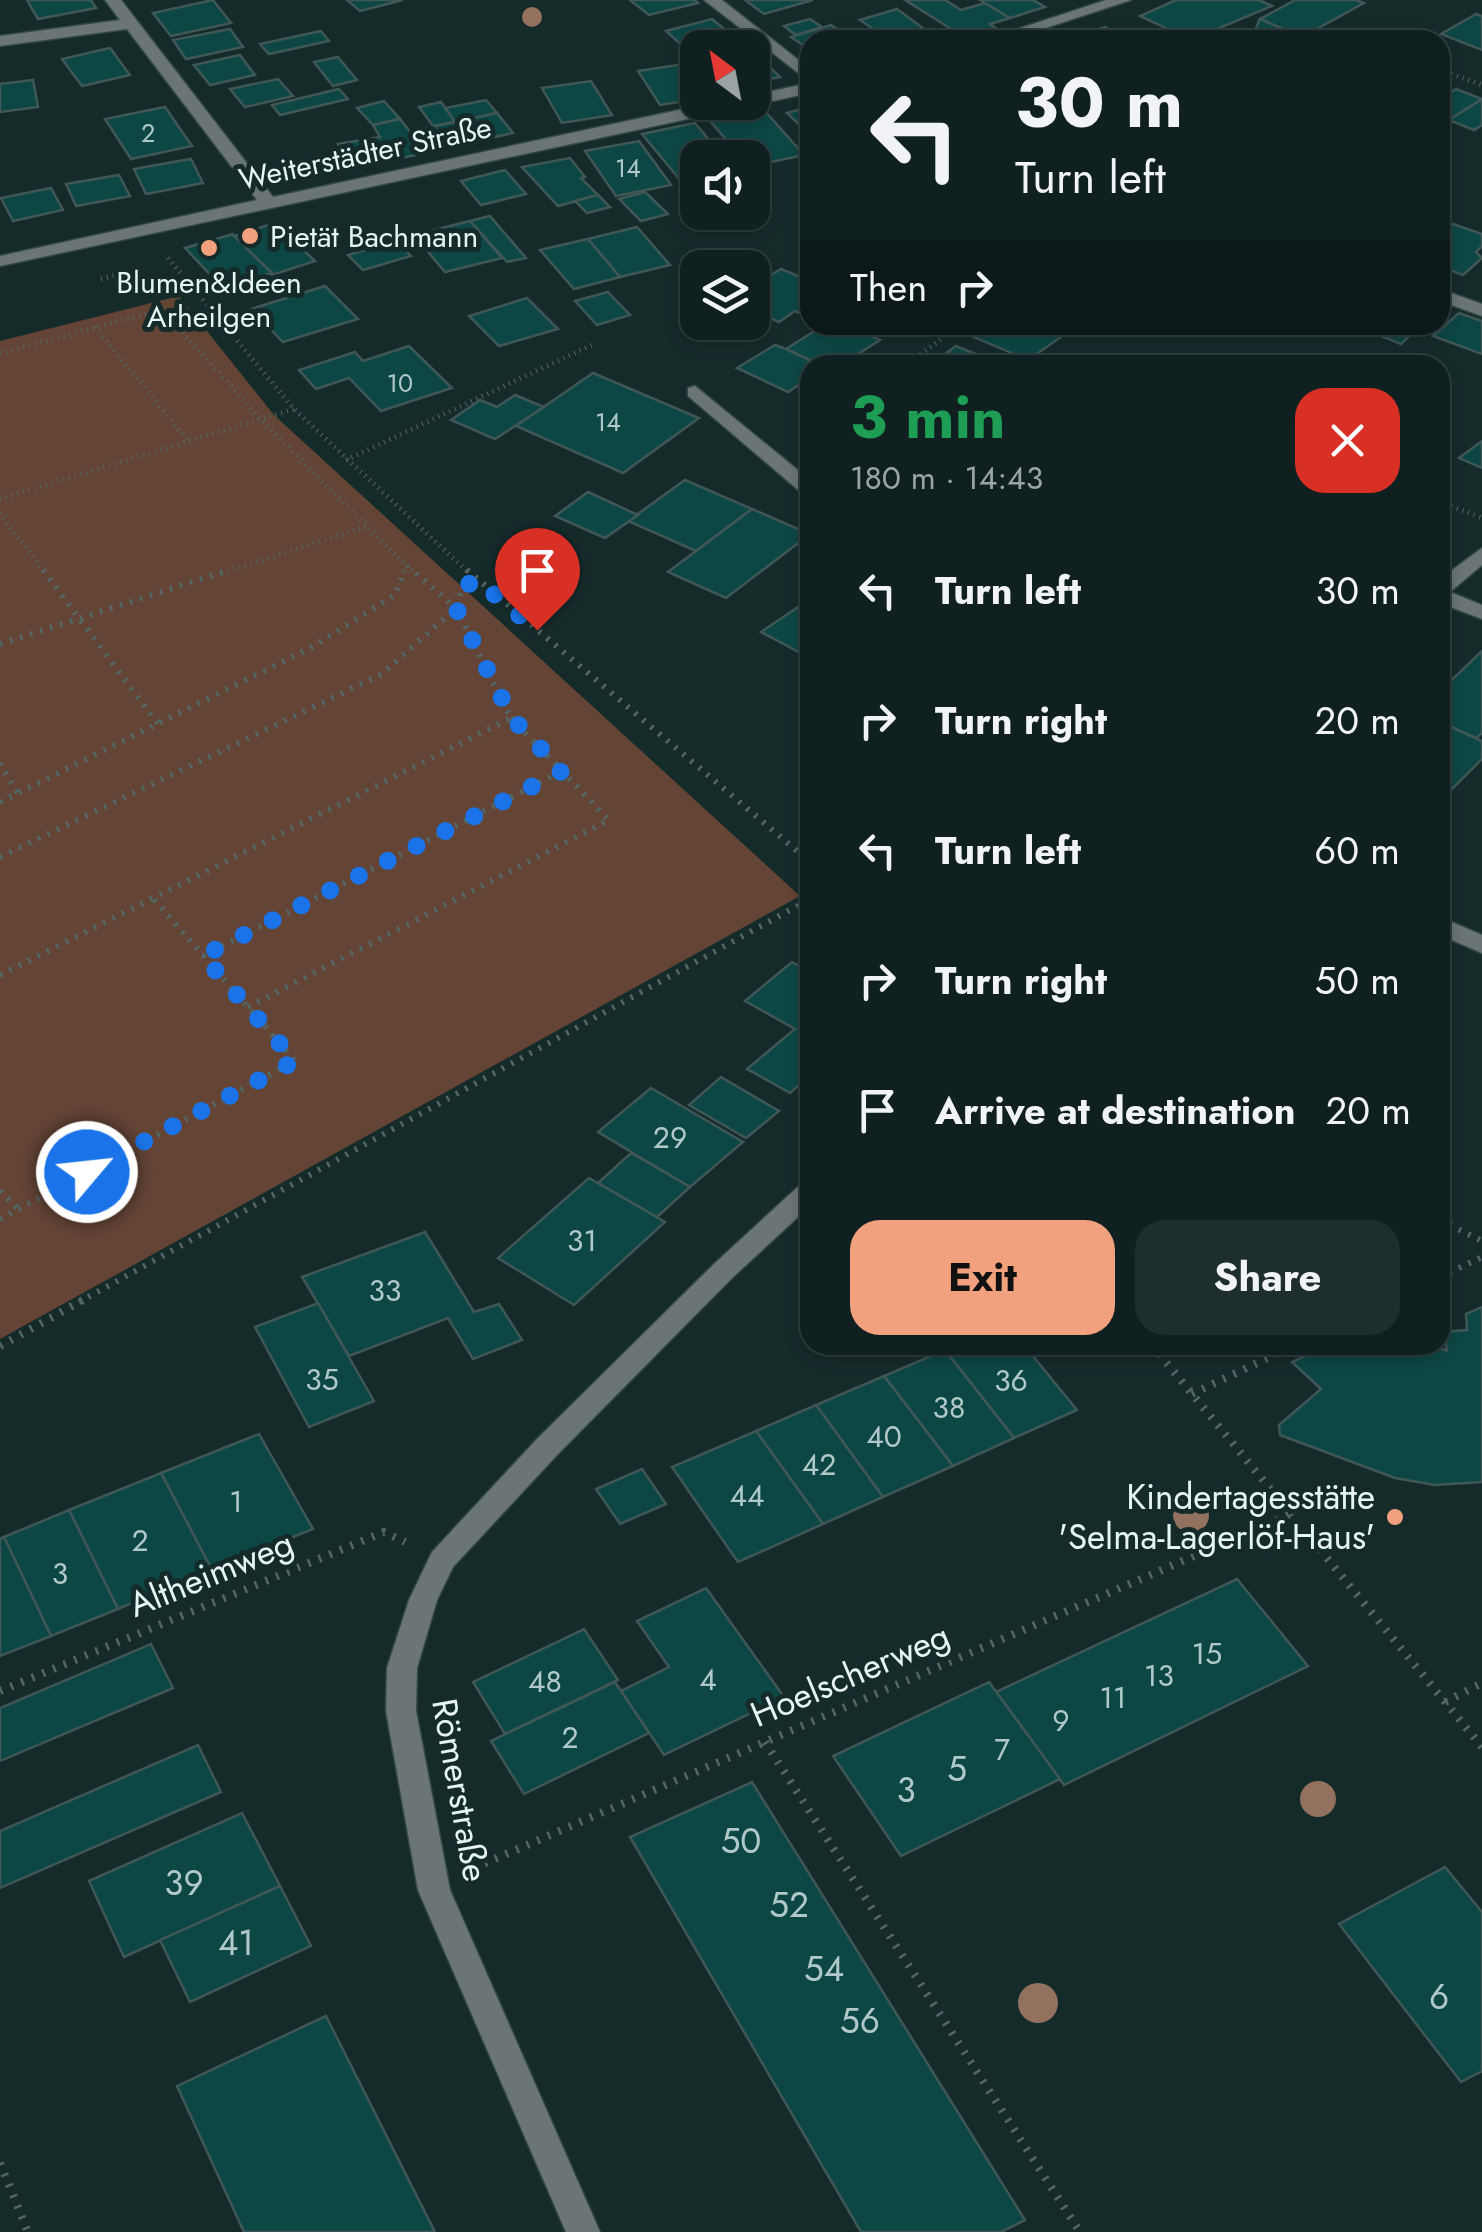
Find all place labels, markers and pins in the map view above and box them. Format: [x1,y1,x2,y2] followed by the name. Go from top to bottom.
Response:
[270,215,478,258] place label: Pietät Bachmann
[239,225,261,247] marker: Pietät Bachmann
[198,237,220,259] marker: Blumen&Ideen Arheilgen
[116,261,302,338] place label: Blumen&Ideen Arheilgen
[495,528,580,631] pin
[1058,1472,1375,1562] place label: Kindertagesstätte 'Selma-Lagerlöf-Haus'
[1384,1506,1406,1528] marker: Kindertagesstätte 'Selma-Lagerlöf-Haus'

